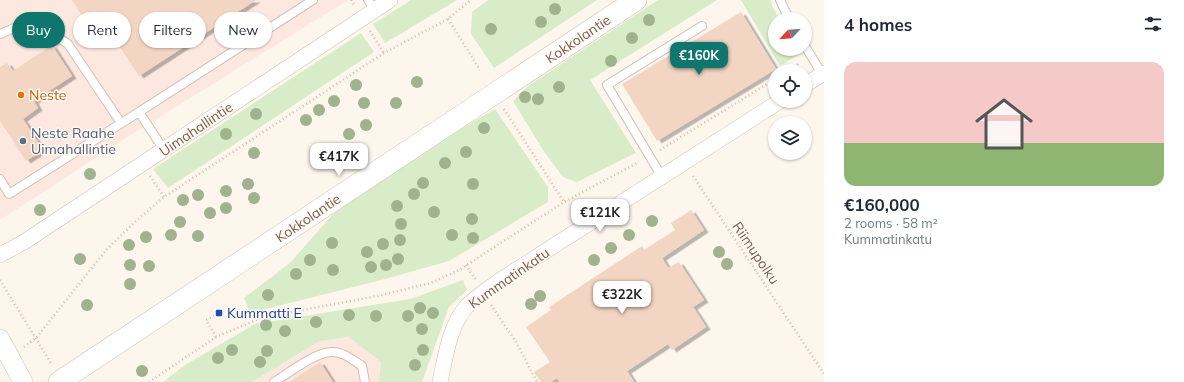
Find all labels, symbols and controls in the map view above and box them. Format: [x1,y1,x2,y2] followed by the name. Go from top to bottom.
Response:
[542,11,614,67] street label: Kokkolantie
[12,12,65,48] chip: Buy
[73,12,131,48] chip: Rent
[139,12,206,48] chip: Filters
[214,12,272,48] chip: New
[768,12,812,56] north arrow
[768,12,812,160] map controls
[1142,13,1164,35] icon: filters
[844,14,912,35] text: 4 homes
[671,42,727,76] pin: €160K
[679,47,719,63] text: €160K
[768,64,812,108] button: locate
[29,86,66,104] place label: Neste
[968,88,1040,160] icon: home
[16,90,26,100] marker: Neste
[156,98,236,160] street label: Uimahallintie
[768,116,812,160] button: layers
[31,124,116,158] place label: Neste Raahe Uimahallintie
[18,136,28,146] marker: Neste Raahe Uimahallintie
[311,143,367,177] pin: €417K
[319,148,359,164] text: €417K
[272,190,344,246] street label: Kokkolantie
[844,194,920,215] text: €160,000
[572,199,628,233] pin: €121K
[580,204,620,220] text: €121K
[844,215,938,231] text: 2 rooms · 58 m²
[728,218,784,288] street label: Riimupolku
[844,231,932,247] text: Kummatinkatu
[465,243,553,313] street label: Kummatinkatu
[594,281,650,315] pin: €322K
[602,286,642,302] text: €322K
[227,304,302,322] place label: Kummatti E
[214,308,224,318] marker: Kummatti E

